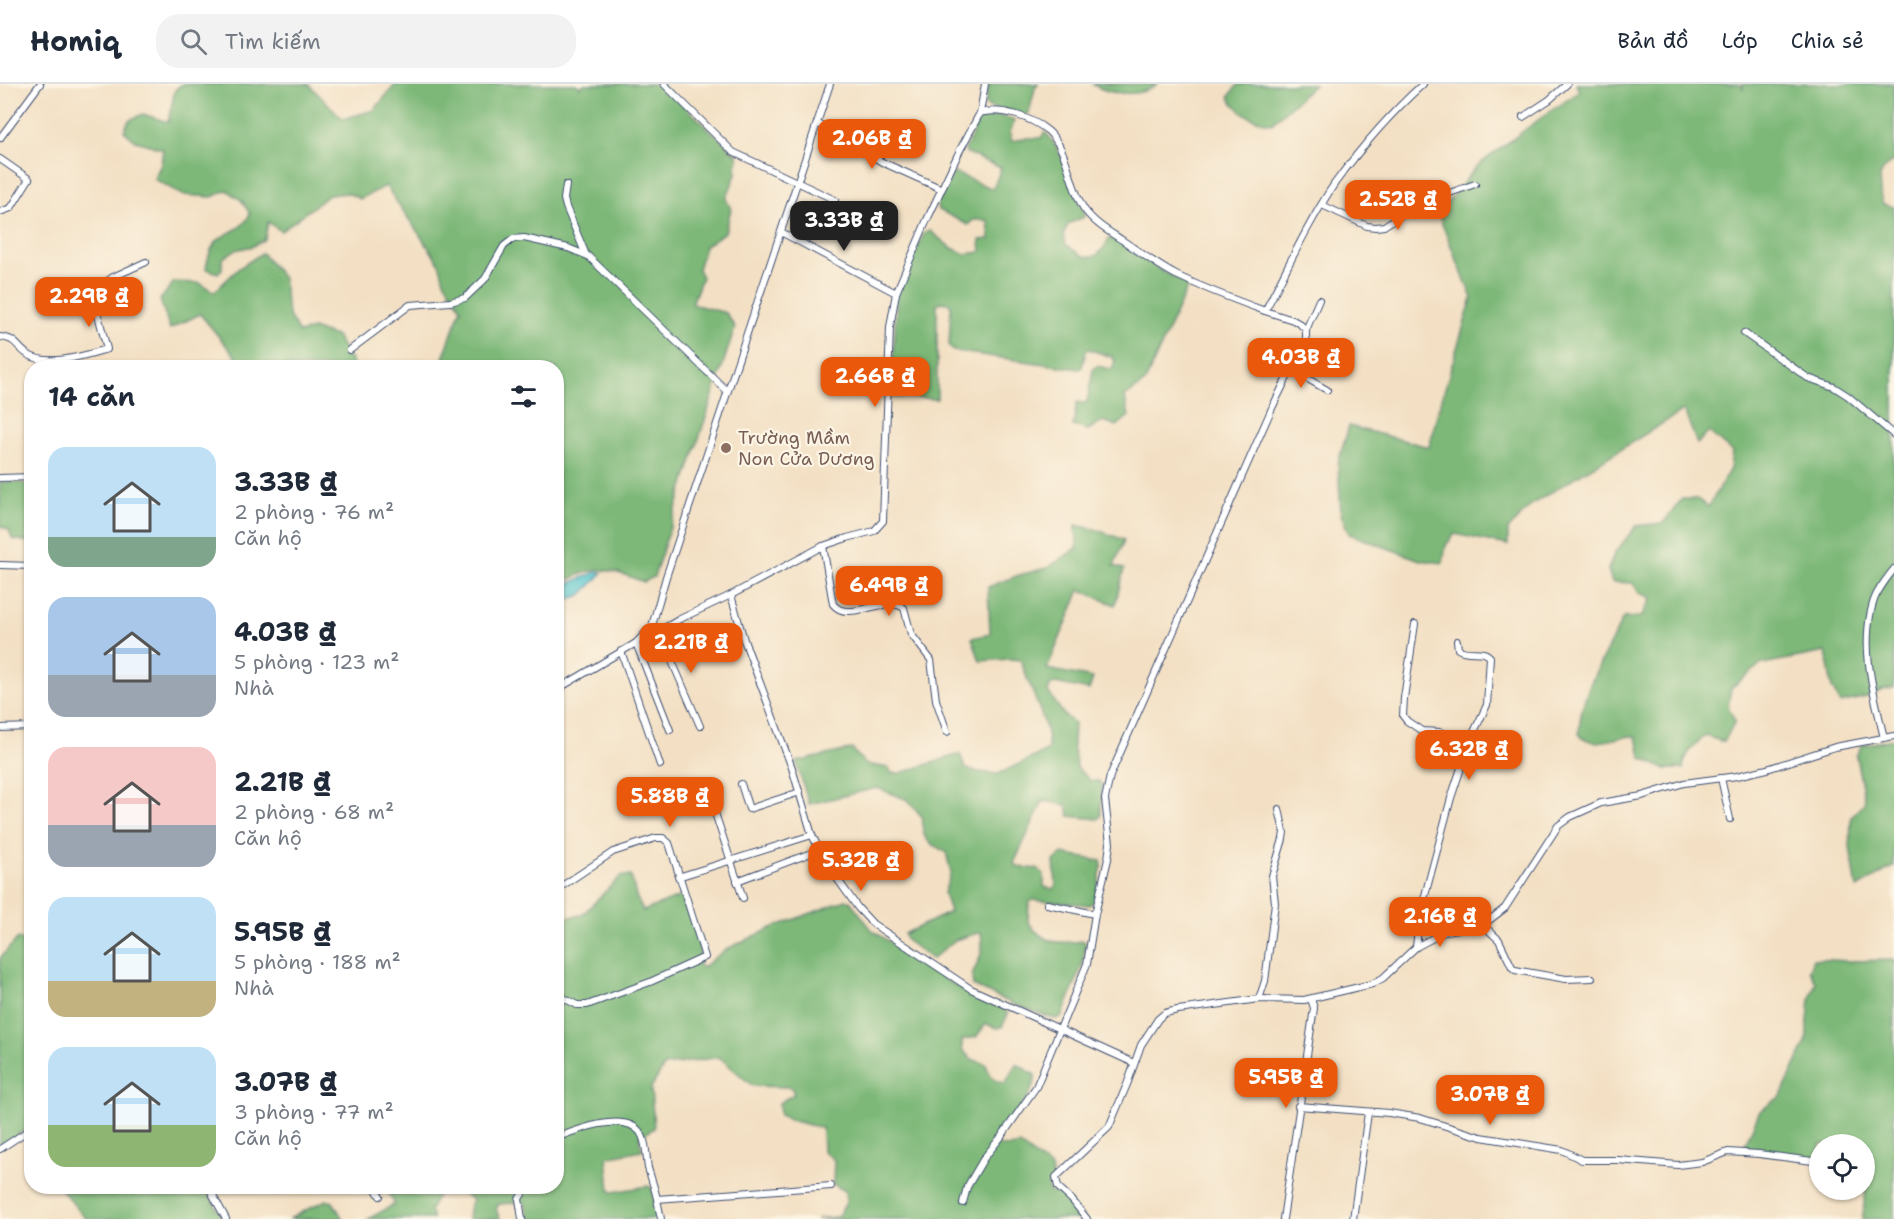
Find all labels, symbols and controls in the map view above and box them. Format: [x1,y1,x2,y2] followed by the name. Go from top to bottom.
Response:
[156,14,576,68] search box
[30,22,120,60] text: Homiq
[177,25,210,58] icon: search
[225,27,321,56] text: Tìm kiếm
[1618,27,1689,55] text: Bản đồ
[1722,27,1758,55] text: Lớp
[1791,27,1864,55] text: Chia sẻ
[817,119,927,170] pin: 2.06B ₫
[832,125,912,151] text: 2.06B ₫
[1343,180,1453,231] pin: 2.52B ₫
[1359,186,1437,212] text: 2.52B ₫
[789,201,899,252] pin: 3.33B ₫
[804,207,884,233] text: 3.33B ₫
[34,277,144,328] pin: 2.29B ₫
[49,283,129,309] text: 2.29B ₫
[1246,338,1356,389] pin: 4.03B ₫
[1262,344,1340,370] text: 4.03B ₫
[820,357,930,408] pin: 2.66B ₫
[835,363,915,389] text: 2.66B ₫
[48,379,135,414] text: 14 căn
[507,380,540,413] icon: filters
[738,426,875,471] place label: Trường Mầm Non Cửa Dương
[719,441,733,455] marker: Trường Mầm Non Cửa Dương
[234,464,338,499] text: 3.33B ₫
[96,471,168,543] icon: home
[234,499,394,525] text: 2 phòng · 76 m²
[234,525,302,551] text: Căn hộ
[834,566,944,617] pin: 6.49B ₫
[850,572,928,598] text: 6.49B ₫
[234,614,337,649] text: 4.03B ₫
[96,621,168,693] icon: home
[636,623,746,674] pin: 2.21B ₫
[654,629,728,655] text: 2.21B ₫
[234,649,400,675] text: 5 phòng · 123 m²
[234,675,274,701] text: Nhà
[1414,730,1524,781] pin: 6.32B ₫
[1429,736,1509,762] text: 6.32B ₫
[234,764,331,799] text: 2.21B ₫
[96,771,168,843] icon: home
[615,777,725,828] pin: 5.88B ₫
[631,783,709,809] text: 5.88B ₫
[234,799,394,825] text: 2 phòng · 68 m²
[234,825,302,851] text: Căn hộ
[806,841,916,892] pin: 5.32B ₫
[822,847,900,873] text: 5.32B ₫
[1385,897,1495,948] pin: 2.16B ₫
[1403,903,1477,929] text: 2.16B ₫
[234,914,332,949] text: 5.95B ₫
[96,921,168,993] icon: home
[234,949,401,975] text: 5 phòng · 188 m²
[234,975,274,1001] text: Nhà
[1231,1058,1341,1109] pin: 5.95B ₫
[234,1064,337,1099] text: 3.07B ₫
[1248,1064,1324,1090] text: 5.95B ₫
[96,1071,168,1143] icon: home
[1435,1075,1545,1126] pin: 3.07B ₫
[1450,1081,1530,1107] text: 3.07B ₫
[234,1099,394,1125] text: 3 phòng · 77 m²
[234,1125,302,1151] text: Căn hộ
[1809,1134,1875,1200] map controls
[1809,1134,1875,1200] button: locate

